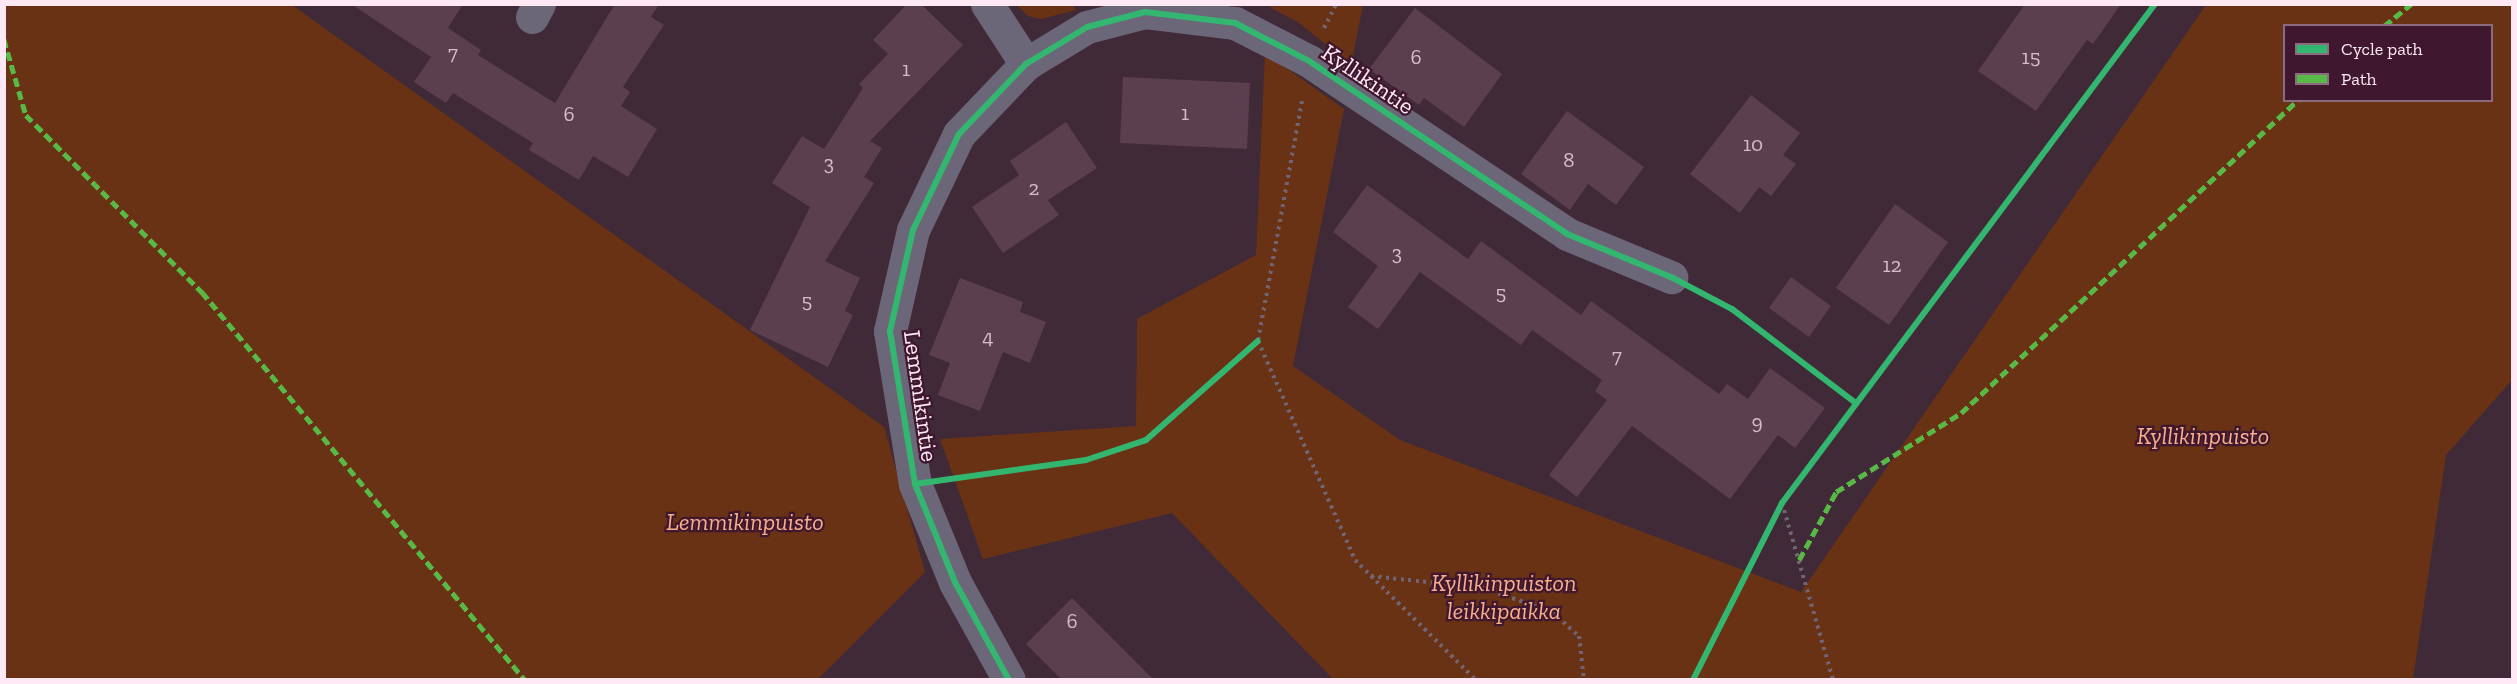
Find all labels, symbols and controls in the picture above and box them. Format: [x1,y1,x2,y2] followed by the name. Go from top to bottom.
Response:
[2283,24,2493,102] legend
[1316,38,1420,120] street label: Kyllikintie
[2341,38,2423,60] text: Cycle path
[448,40,458,66] house number: 7
[1410,44,1422,70] house number: 6
[2022,44,2040,70] house number: 15
[902,56,910,82] house number: 1
[2341,68,2377,90] text: Path
[1181,100,1189,126] house number: 1
[563,101,575,127] house number: 6
[1743,131,1763,157] house number: 10
[1563,147,1575,173] house number: 8
[824,150,834,176] house number: 3
[1029,175,1039,201] house number: 2
[1392,240,1402,266] house number: 3
[1883,252,1901,278] house number: 12
[1496,280,1506,306] house number: 5
[802,288,812,314] house number: 5
[982,324,994,350] house number: 4
[898,328,944,464] street label: Lemmikintie
[1612,343,1622,369] house number: 7
[1751,409,1763,435] house number: 9
[2137,422,2269,450] park label: Kyllikinpuisto
[666,508,824,536] park label: Lemmikinpuisto
[1431,569,1577,625] park label: Kyllikinpuiston leikkipaikka
[1066,608,1078,634] house number: 6

